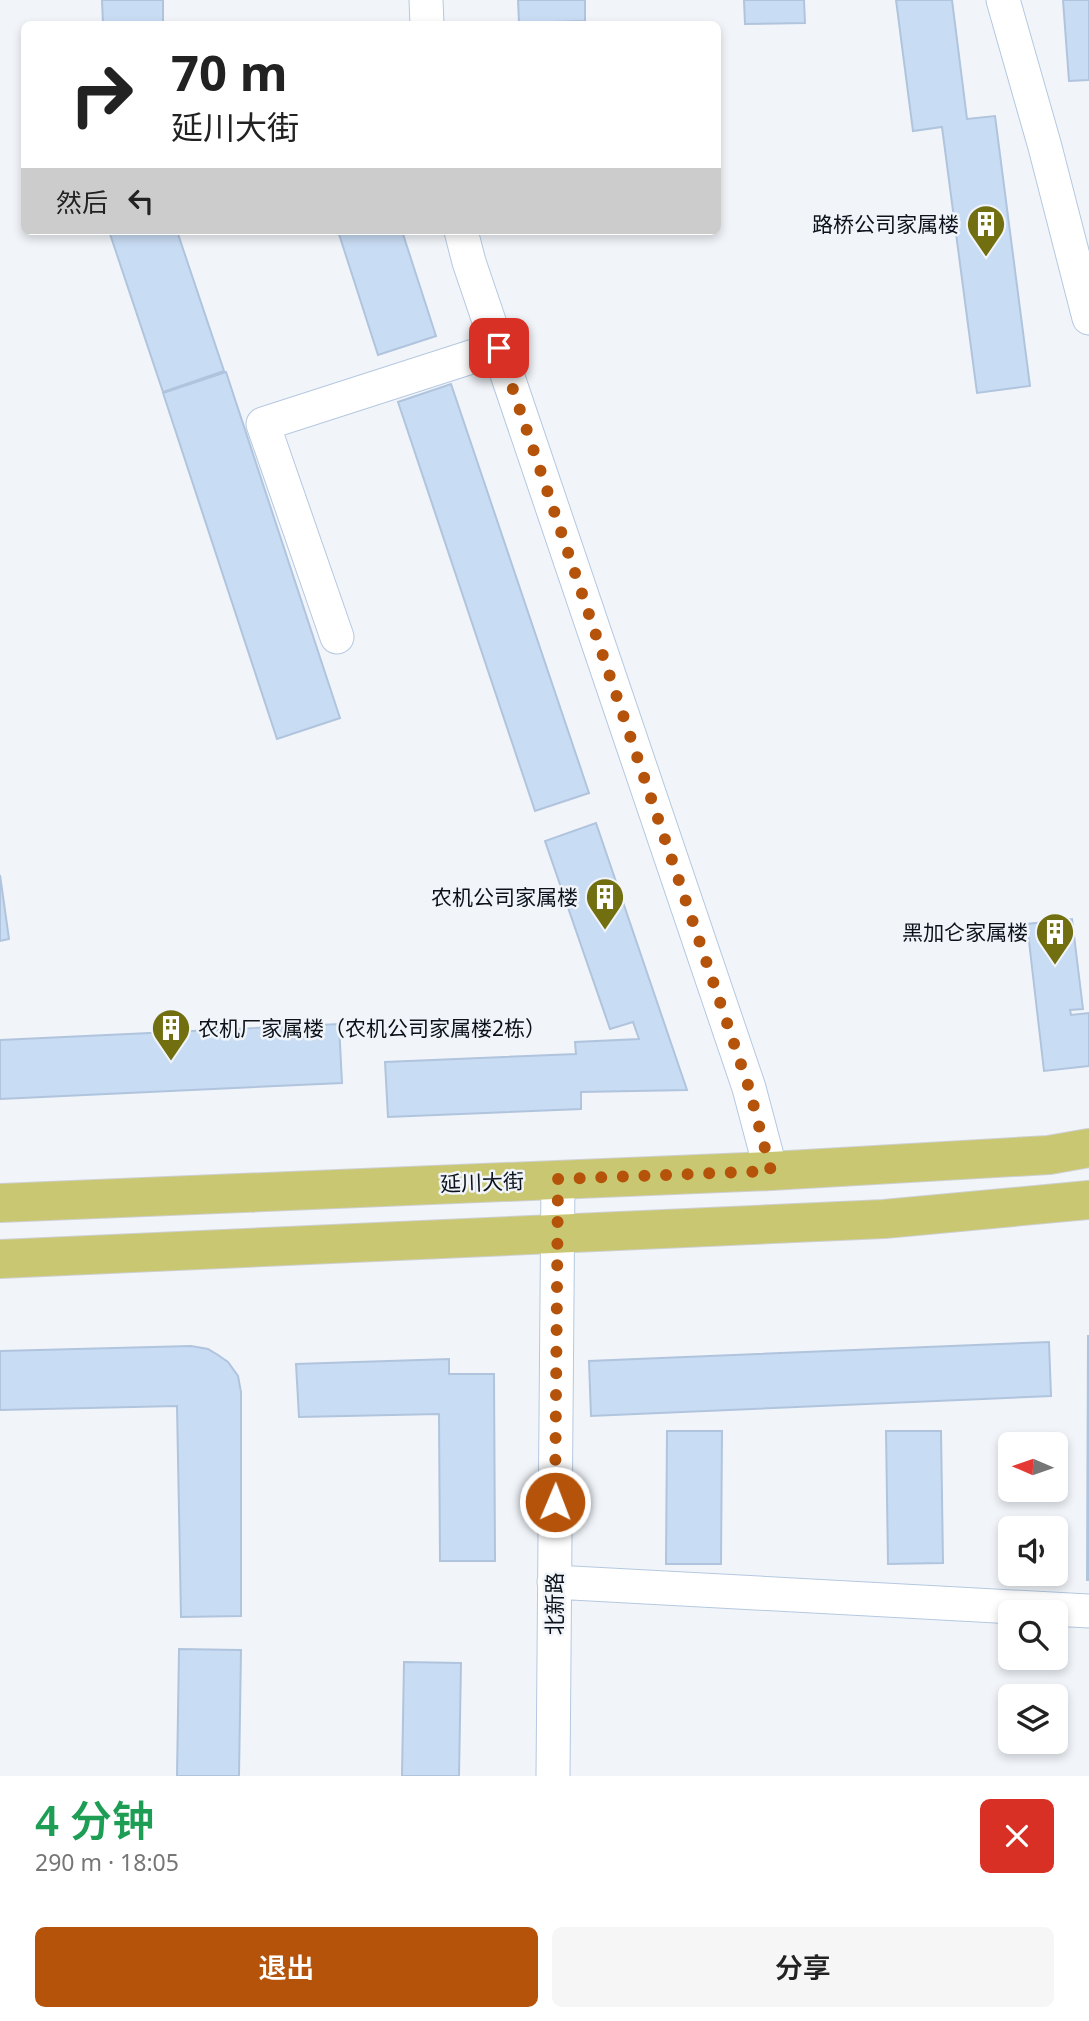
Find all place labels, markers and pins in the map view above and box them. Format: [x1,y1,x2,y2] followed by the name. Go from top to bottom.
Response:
[965,203,1007,258] building icon: 路桥公司家属楼
[812,210,959,238] place label: 路桥公司家属楼
[469,318,529,378] pin
[584,876,626,931] building icon: 农机公司家属楼
[431,883,578,911] place label: 农机公司家属楼
[1034,911,1076,966] building icon: 黑加仑家属楼
[902,918,1028,946] place label: 黑加仑家属楼
[150,1007,192,1062] building icon: 农机厂家属楼（农机公司家属楼2栋）
[198,1014,546,1042] place label: 农机厂家属楼（农机公司家属楼2栋）

